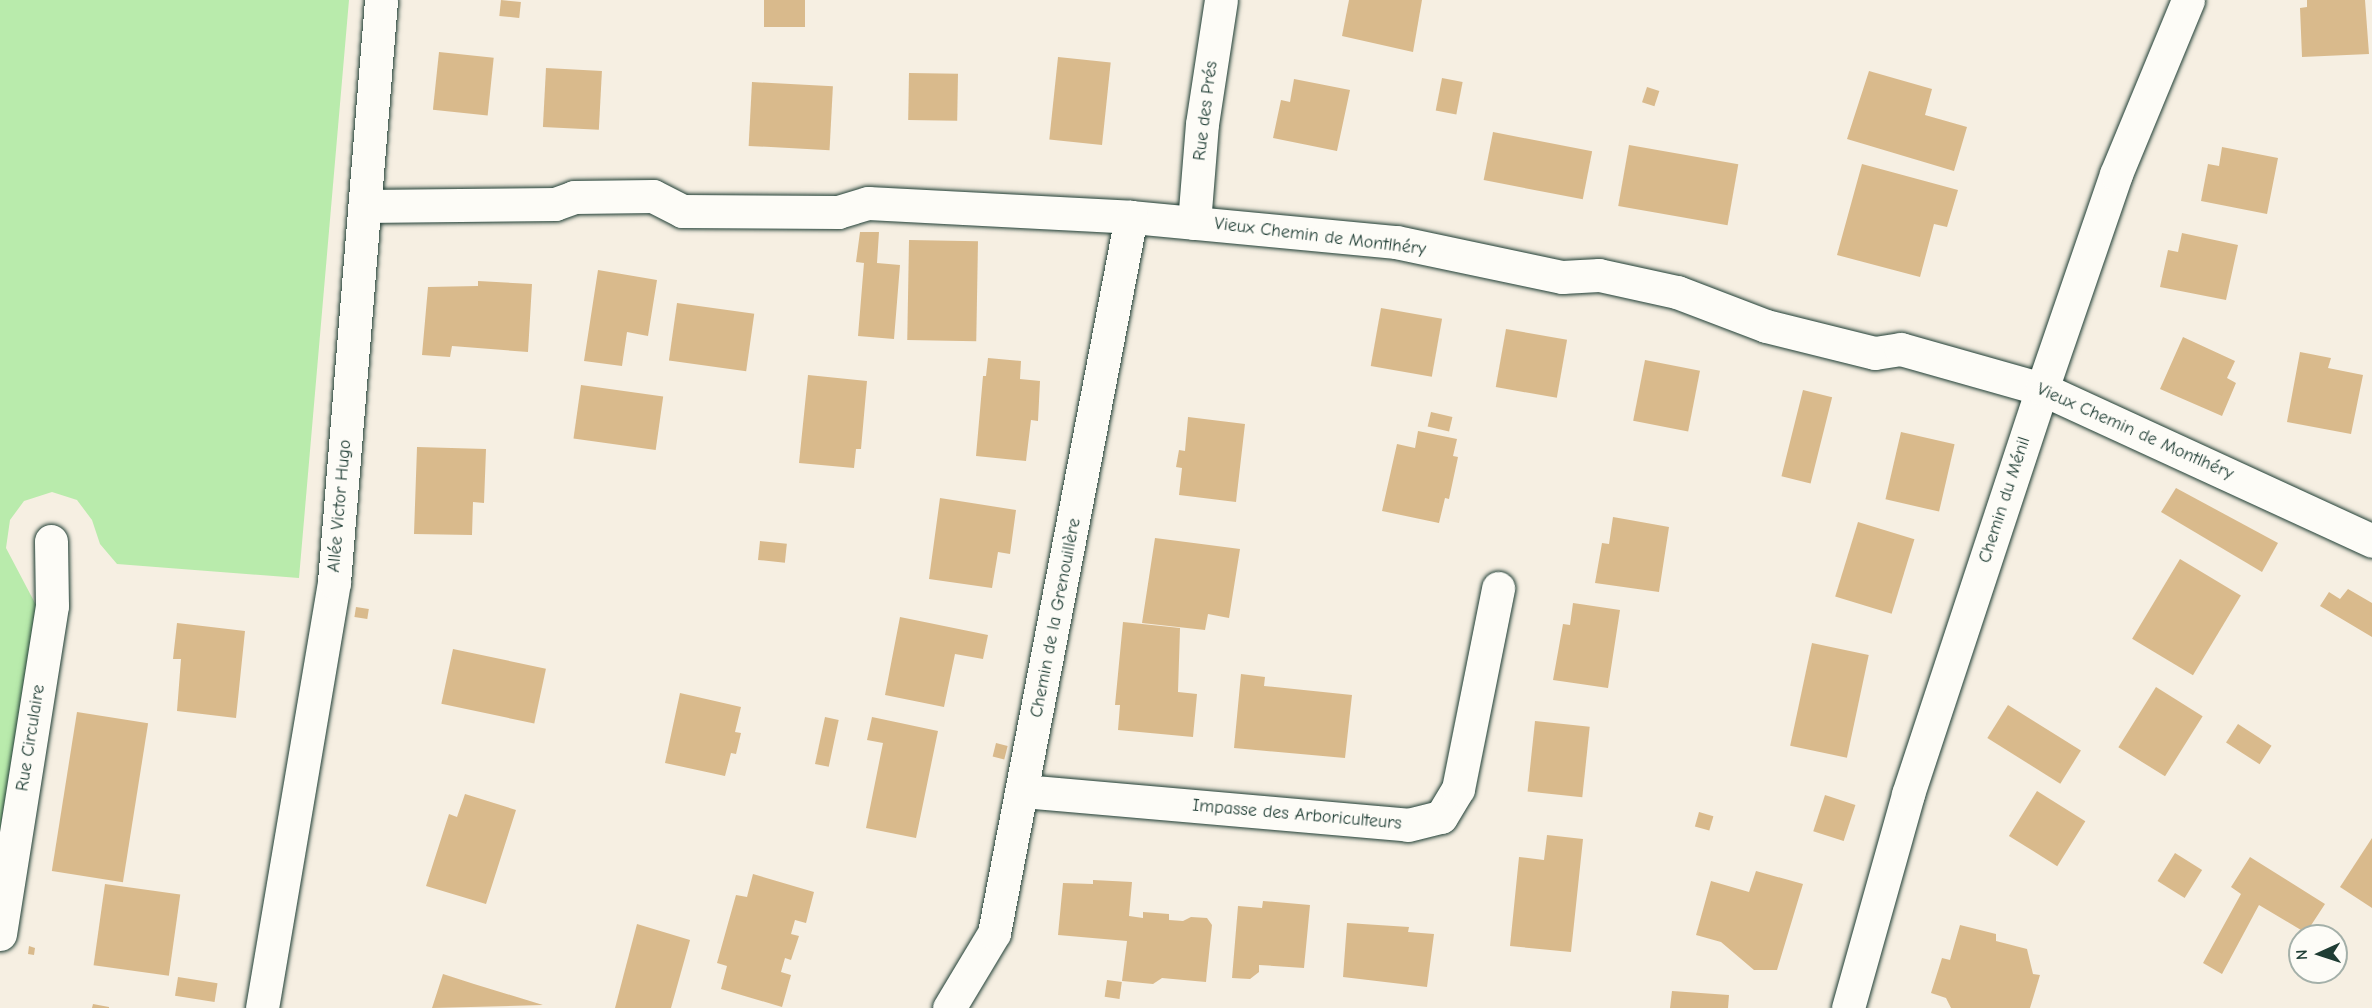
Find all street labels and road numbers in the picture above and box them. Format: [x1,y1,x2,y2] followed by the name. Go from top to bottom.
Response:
[1189,60,1223,162] street label: Rue des Prés
[1213,213,1427,261] street label: Vieux Chemin de Montlhéry
[2033,379,2237,485] street label: Vieux Chemin de Montlhéry
[1974,434,2036,566] street label: Chemin du Ménil
[323,439,357,573] street label: Allée Victor Hugo
[1026,516,1086,720] street label: Chemin de la Grenouillère
[12,683,50,793] street label: Rue Circulaire
[1191,795,1403,835] street label: Impasse des Arboriculteurs

